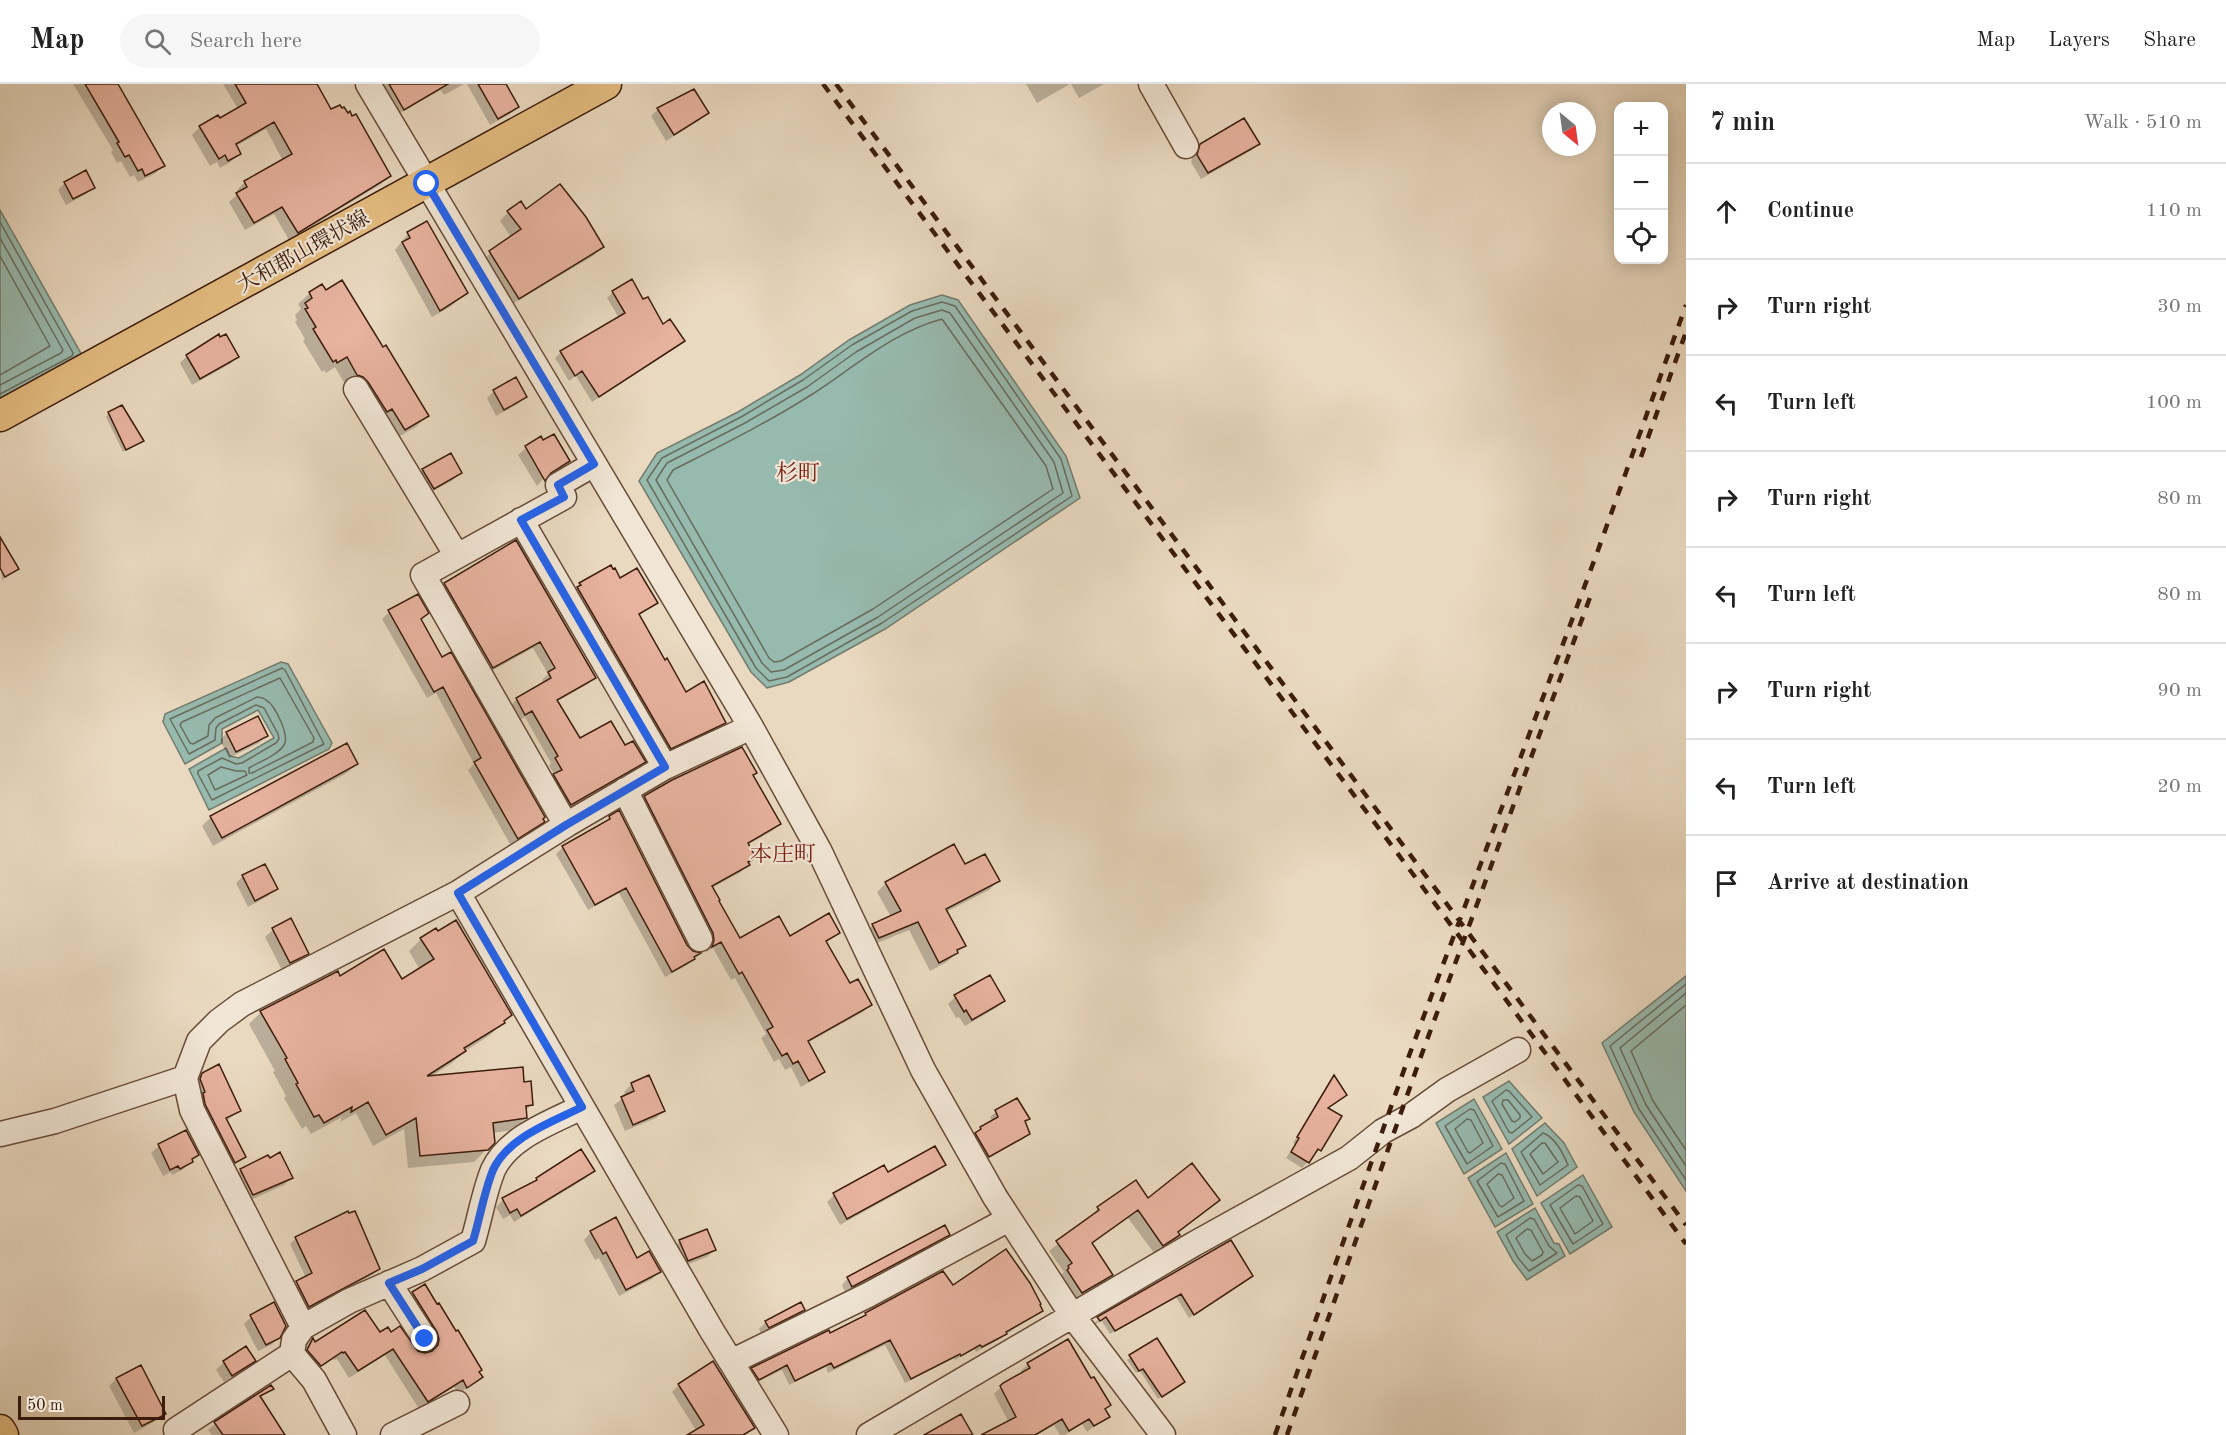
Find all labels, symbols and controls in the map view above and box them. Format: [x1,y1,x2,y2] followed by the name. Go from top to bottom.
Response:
[120,14,540,68] search box
[141,25,174,58] icon: search
[30,27,84,55] text: Map
[189,30,302,52] text: Search here
[1976,30,2015,51] text: Map
[2048,30,2110,51] text: Layers
[2143,30,2196,51] text: Share
[1542,102,1596,156] north arrow
[1614,102,1668,264] map controls
[1614,102,1668,156] button: +
[1710,110,1775,136] text: 7 min
[2083,113,2202,133] text: Walk · 510 m
[1614,156,1668,210] button: −
[413,170,439,196] route start
[1710,195,1743,228] icon: ahead
[1767,200,1854,222] text: Continue
[2146,201,2202,221] text: 110 m
[233,206,373,297] street label: 大和郡山環状線
[1614,210,1668,264] button: locate
[1710,291,1743,324] icon: right
[1767,296,1871,318] text: Turn right
[2157,297,2202,317] text: 30 m
[1710,387,1743,420] icon: left
[1767,392,1856,414] text: Turn left
[2146,393,2202,413] text: 100 m
[776,461,820,485] district label: 杉町
[1710,483,1743,516] icon: right
[1767,488,1871,510] text: Turn right
[2157,489,2202,509] text: 80 m
[1710,579,1743,612] icon: left
[1767,584,1856,606] text: Turn left
[2157,585,2202,605] text: 80 m
[1710,675,1743,708] icon: right
[1767,680,1871,702] text: Turn right
[2157,681,2202,701] text: 90 m
[1710,771,1743,804] icon: left
[1767,776,1856,798] text: Turn left
[2157,777,2202,797] text: 20 m
[750,842,816,866] district label: 本庄町
[1710,867,1743,900] icon: arrive
[1767,872,1969,894] text: Arrive at destination
[411,1325,437,1351] route end
[18,1393,165,1420] scale bar
[27,1398,63,1414] text: 50 m

